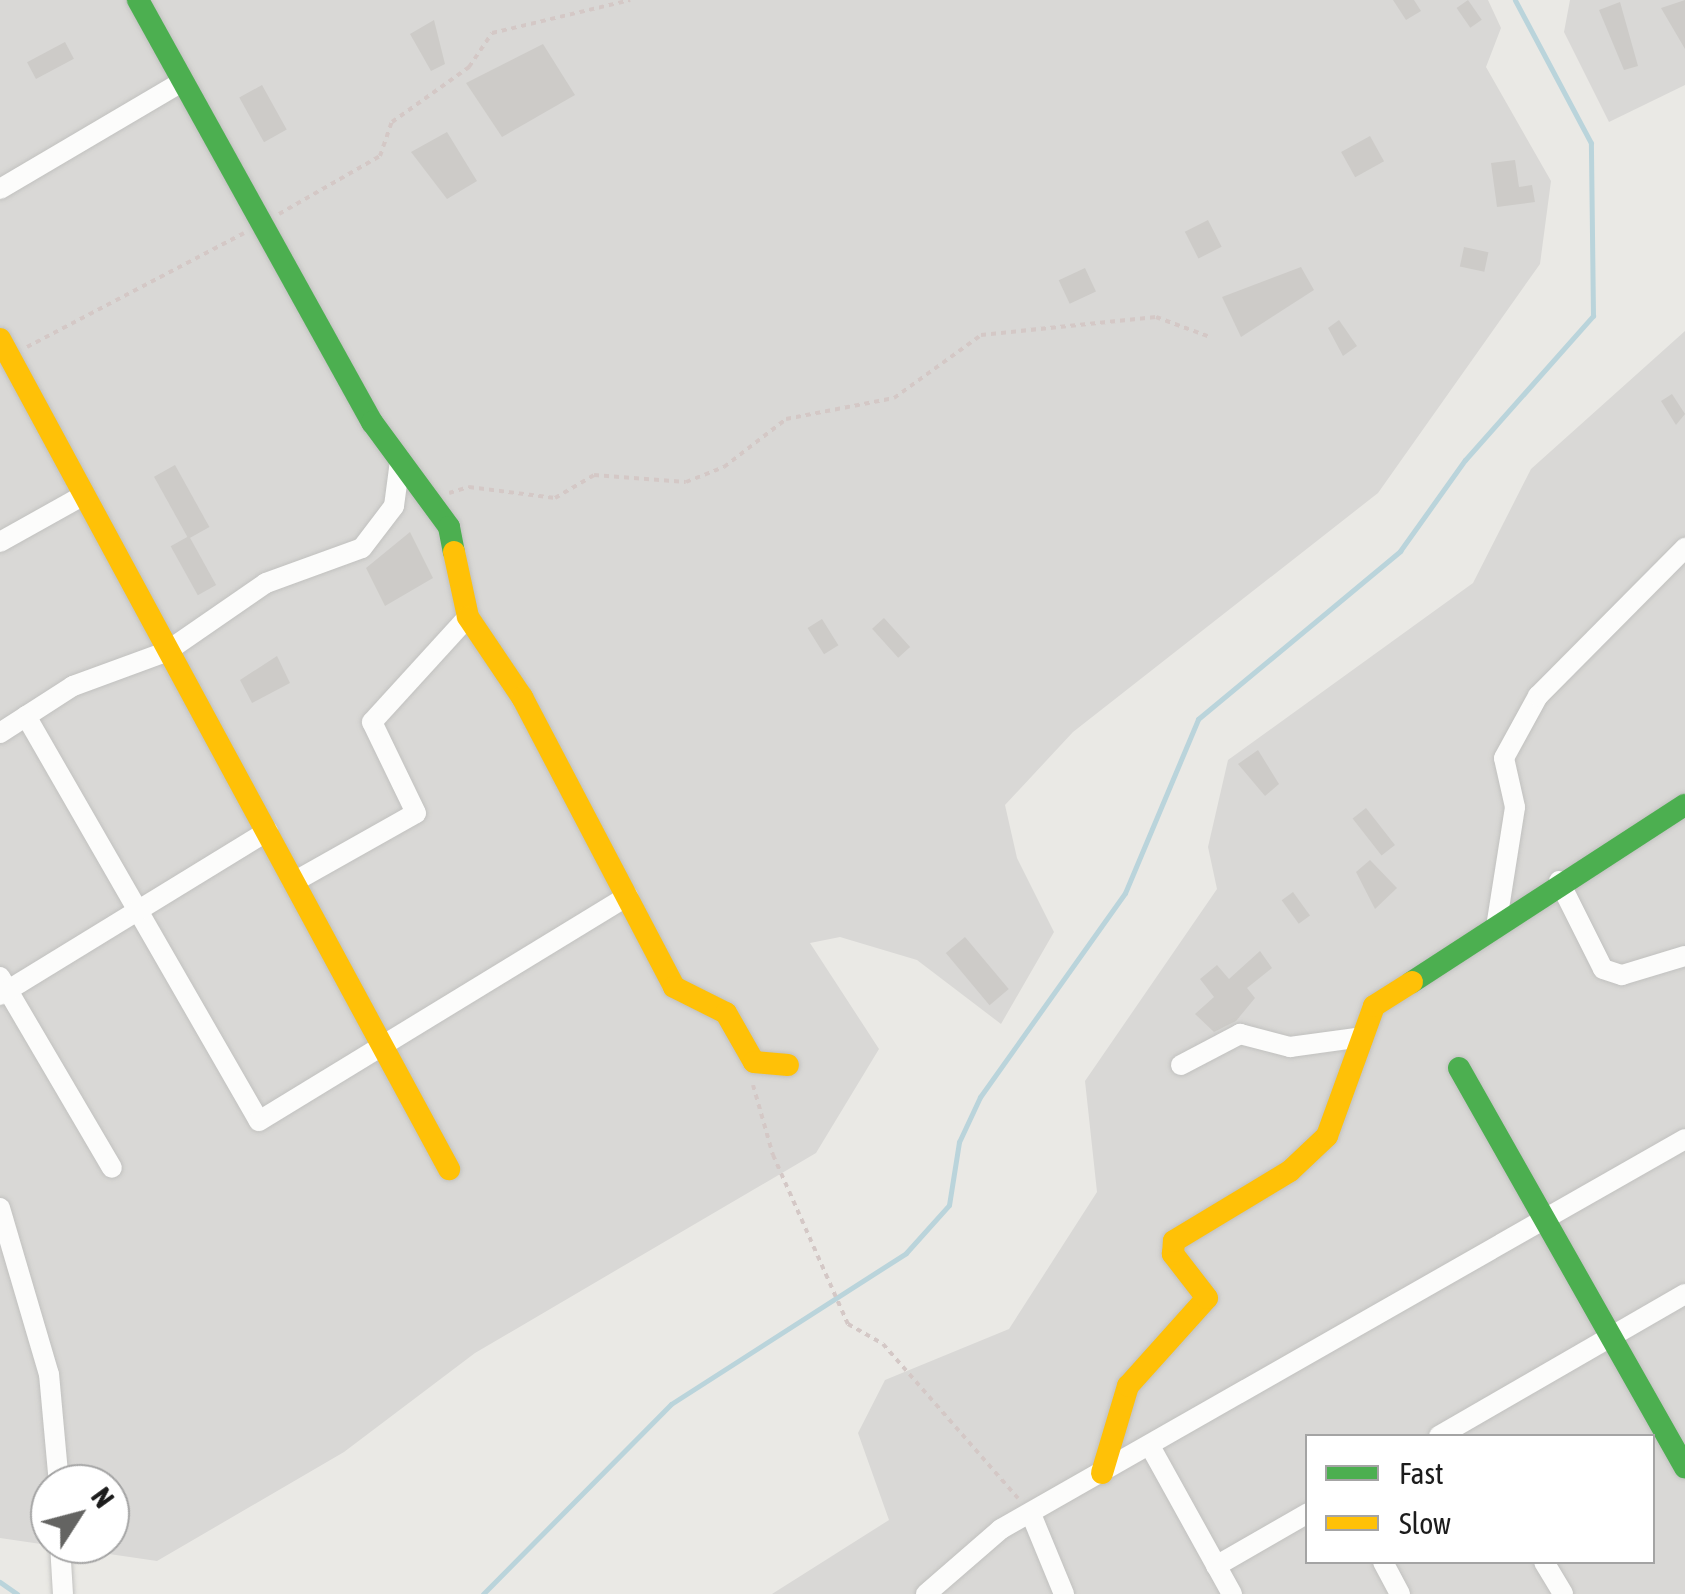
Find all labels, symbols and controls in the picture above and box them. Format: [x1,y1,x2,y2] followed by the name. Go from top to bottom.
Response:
[1305,1434,1655,1564] legend
[1399,1456,1444,1490] text: Fast
[30,1464,130,1564] north arrow
[85,1481,120,1514] text: N
[1399,1506,1451,1540] text: Slow

